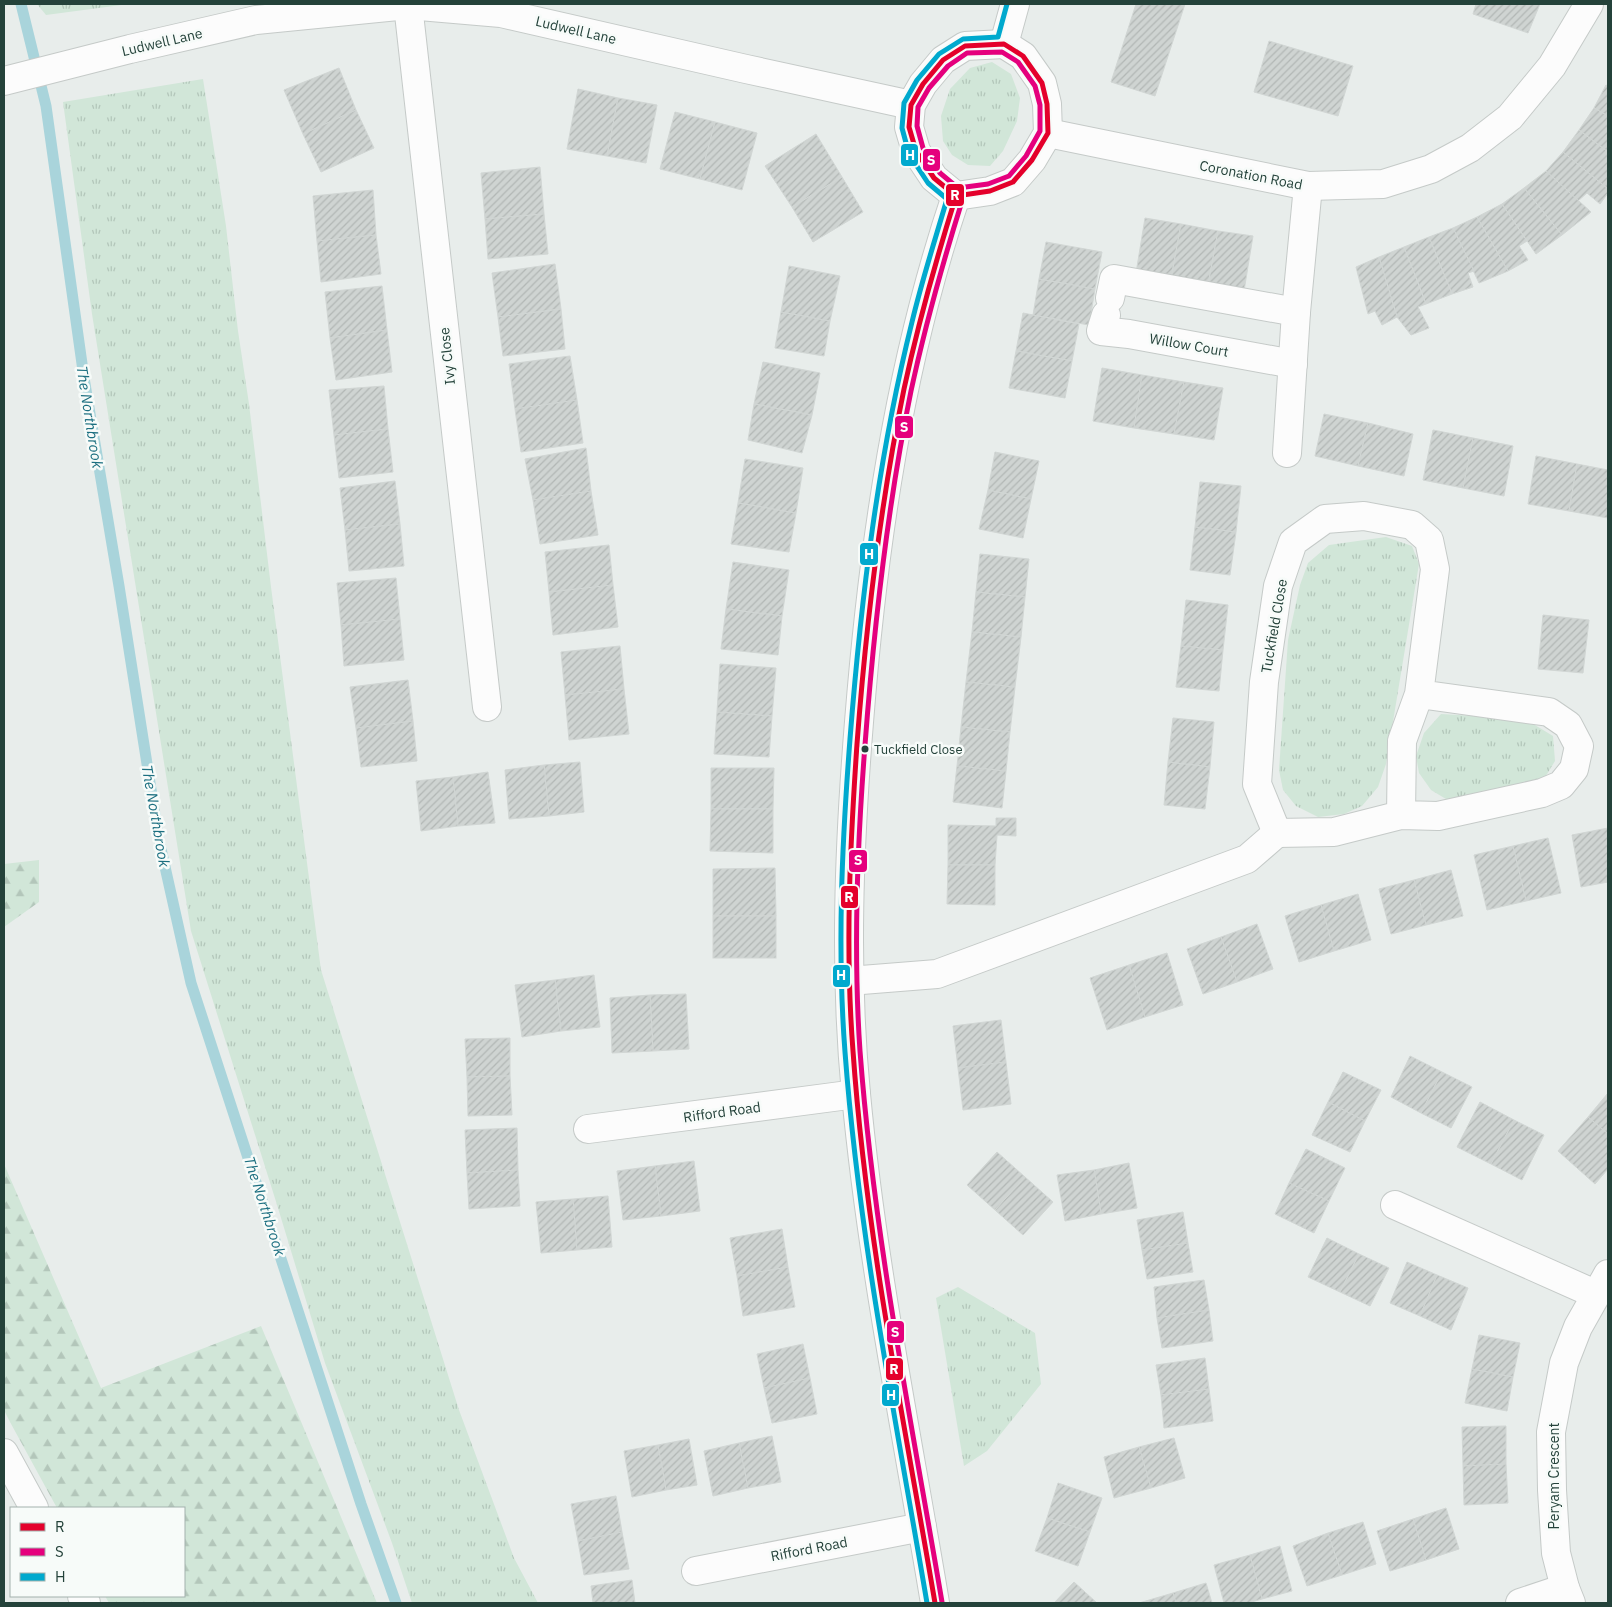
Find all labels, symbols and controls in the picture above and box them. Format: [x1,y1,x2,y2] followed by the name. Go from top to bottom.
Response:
[534,12,618,48] street label: Ludwell Lane
[120,24,204,60] street label: Ludwell Lane
[900,143,919,167] line badge: H
[905,146,915,164] text: H
[922,148,941,172] line badge: S
[927,151,936,169] text: S
[1198,156,1304,194] street label: Coronation Road
[945,183,965,207] line badge: R
[950,186,960,204] text: R
[435,326,459,386] street label: Ivy Close
[1148,329,1230,361] street label: Willow Court
[73,364,108,470] water label: The Northbrook
[894,415,914,439] line badge: S
[900,418,909,436] text: S
[859,542,879,566] line badge: H
[864,545,874,563] text: H
[1257,577,1291,675] street label: Tuckfield Close
[874,741,963,758] place label: Tuckfield Close
[860,744,870,754] marker: Tuckfield Close
[138,763,174,869] water label: The Northbrook
[848,849,868,873] line badge: S
[854,851,863,869] text: S
[840,885,859,909] line badge: R
[844,888,854,906] text: R
[832,964,851,988] line badge: H
[836,966,846,984] text: H
[682,1098,762,1126] street label: Rifford Road
[240,1154,290,1258] water label: The Northbrook
[886,1320,905,1344] line badge: S
[891,1323,900,1341] text: S
[885,1357,904,1381] line badge: R
[889,1360,899,1378] text: R
[881,1383,900,1407] line badge: H
[886,1386,896,1404] text: H
[1545,1423,1563,1529] street label: Peryam Crescent
[10,1507,185,1597] legend
[55,1517,65,1536] text: R
[769,1533,849,1565] street label: Rifford Road
[55,1542,64,1561] text: S
[55,1567,66,1586] text: H

